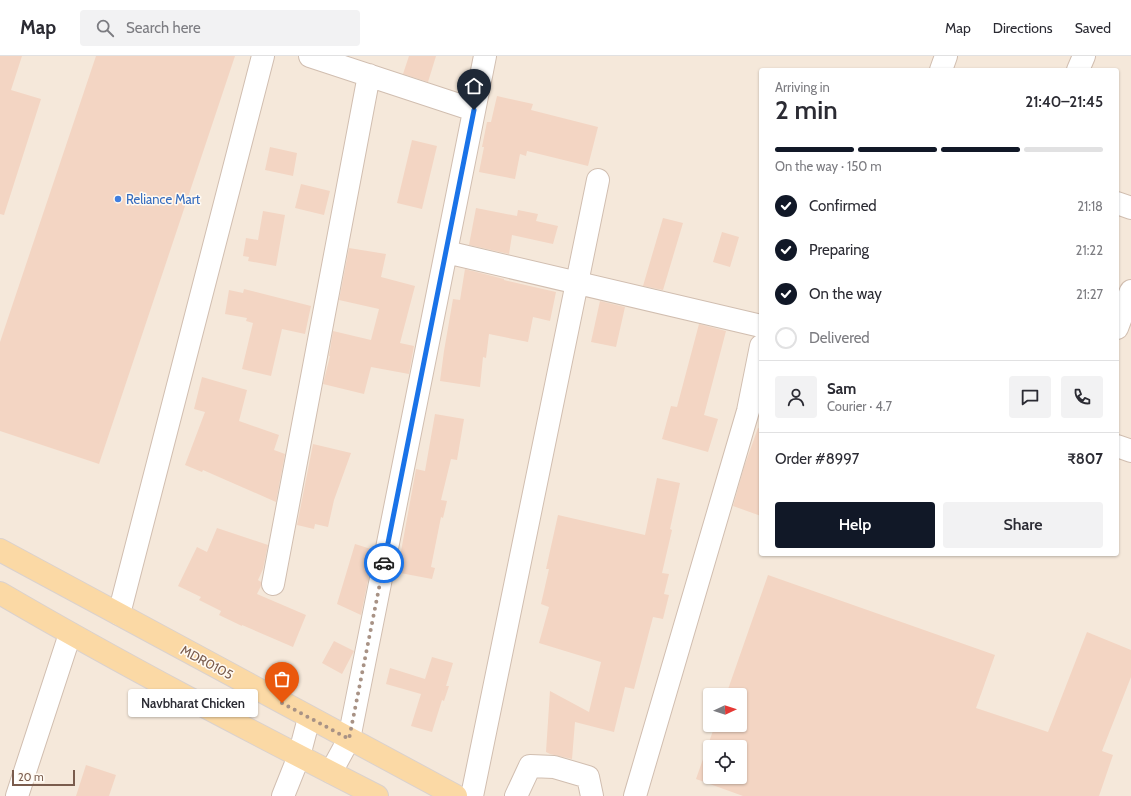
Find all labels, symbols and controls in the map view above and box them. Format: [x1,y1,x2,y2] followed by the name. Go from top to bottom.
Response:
[80,10,360,46] search box
[20,16,56,39] text: Map
[94,17,116,39] icon: search
[126,19,201,37] text: Search here
[945,19,971,37] text: Map
[993,19,1053,37] text: Directions
[1075,19,1111,37] text: Saved
[457,69,491,110] pin
[463,75,485,97] icon: home
[775,79,830,95] text: Arriving in
[1025,93,1103,111] text: 21:40–21:45
[775,94,838,126] text: 2 min
[775,158,882,174] text: On the way · 150 m
[126,191,201,207] place label: Reliance Mart
[113,194,123,204] marker: Reliance Mart
[775,195,797,217] icon: check
[809,197,877,215] text: Confirmed
[1077,198,1103,214] text: 21:18
[775,239,797,261] icon: check
[809,241,869,259] text: Preparing
[1076,242,1103,258] text: 21:22
[775,283,797,305] icon: check
[809,285,882,303] text: On the way
[1076,286,1103,302] text: 21:27
[809,329,870,347] text: Delivered
[775,376,817,418] button: person
[1009,376,1051,418] button: chat
[1061,376,1103,418] button: phone
[827,380,856,398] text: Sam
[827,398,892,414] text: Courier · 4.7
[775,450,859,468] text: Order #8997
[1068,450,1103,468] text: ₹807
[775,502,935,548] button: Help
[943,502,1103,548] button: Share
[364,543,404,583] courier
[373,552,395,574] icon: car
[178,642,236,682] street label: MDR0105
[265,662,299,703] pin
[271,668,293,690] icon: bag
[703,688,747,732] north arrow
[703,688,747,784] map controls
[128,689,258,717] callout: Navbharat Chicken
[141,695,245,711] text: Navbharat Chicken
[703,740,747,784] button: locate
[12,768,75,787] scale bar
[18,770,44,784] text: 20 m

